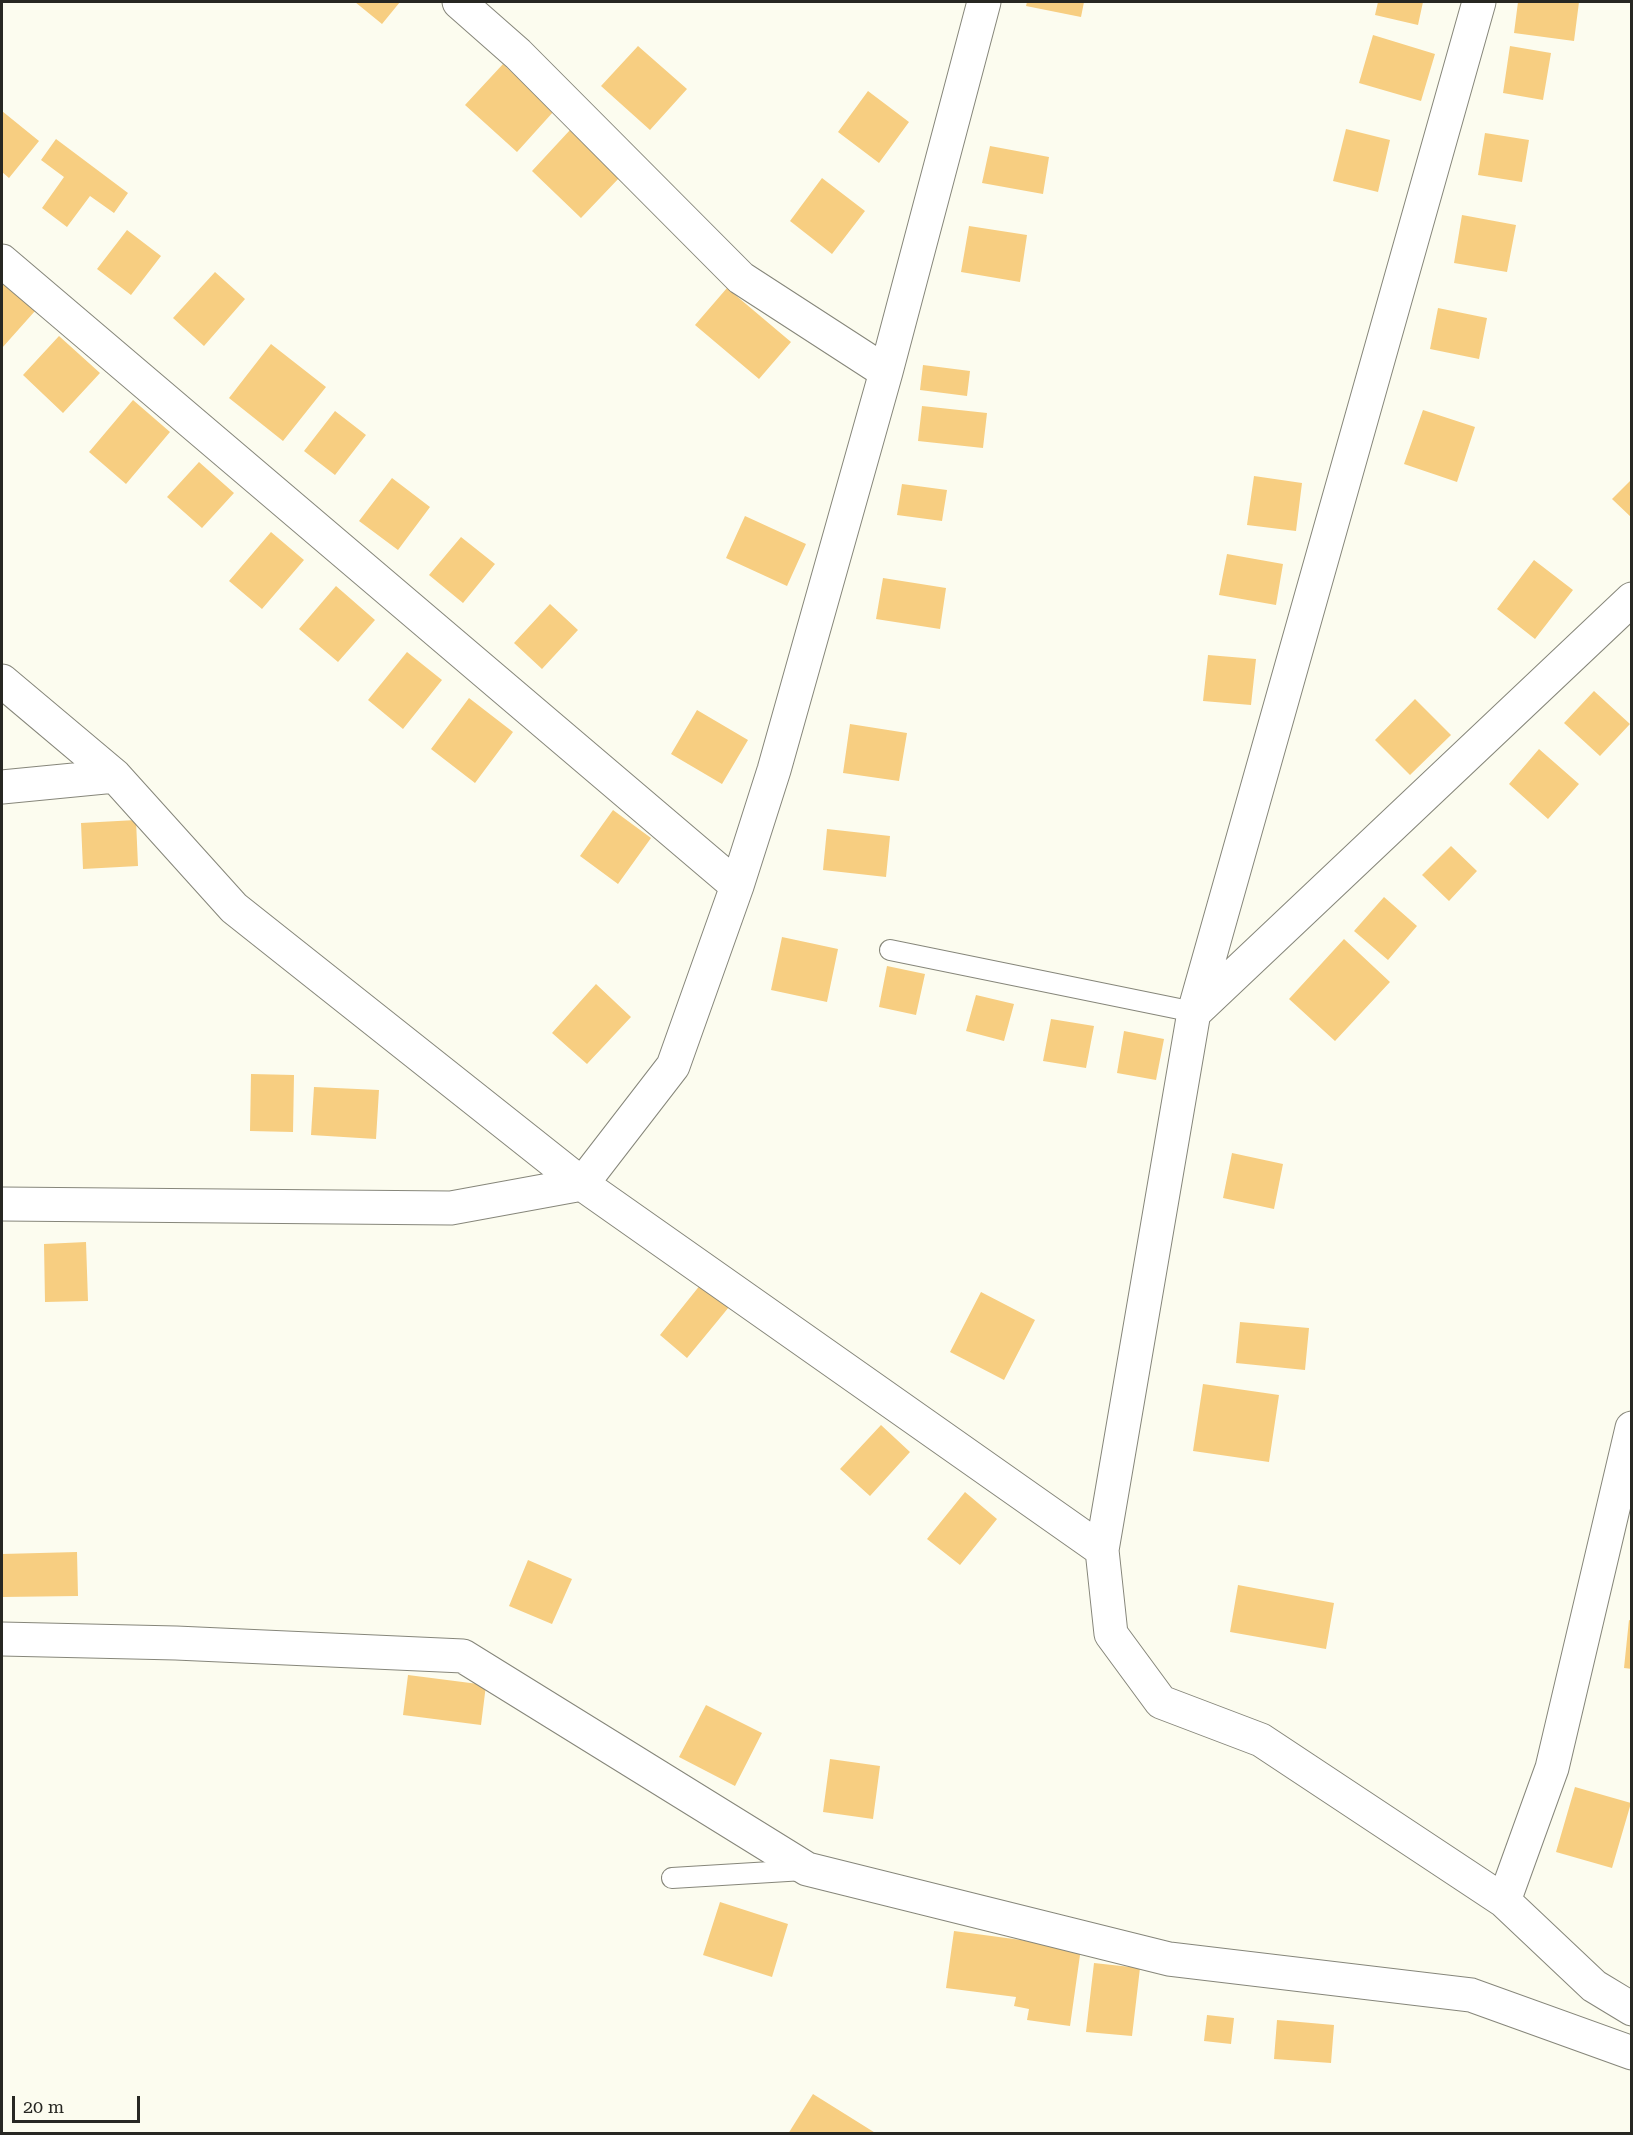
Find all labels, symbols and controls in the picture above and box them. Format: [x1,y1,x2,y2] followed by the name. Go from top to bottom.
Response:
[15,2084,142,2122] scale bar
[23,2096,64,2117] text: 20 m

